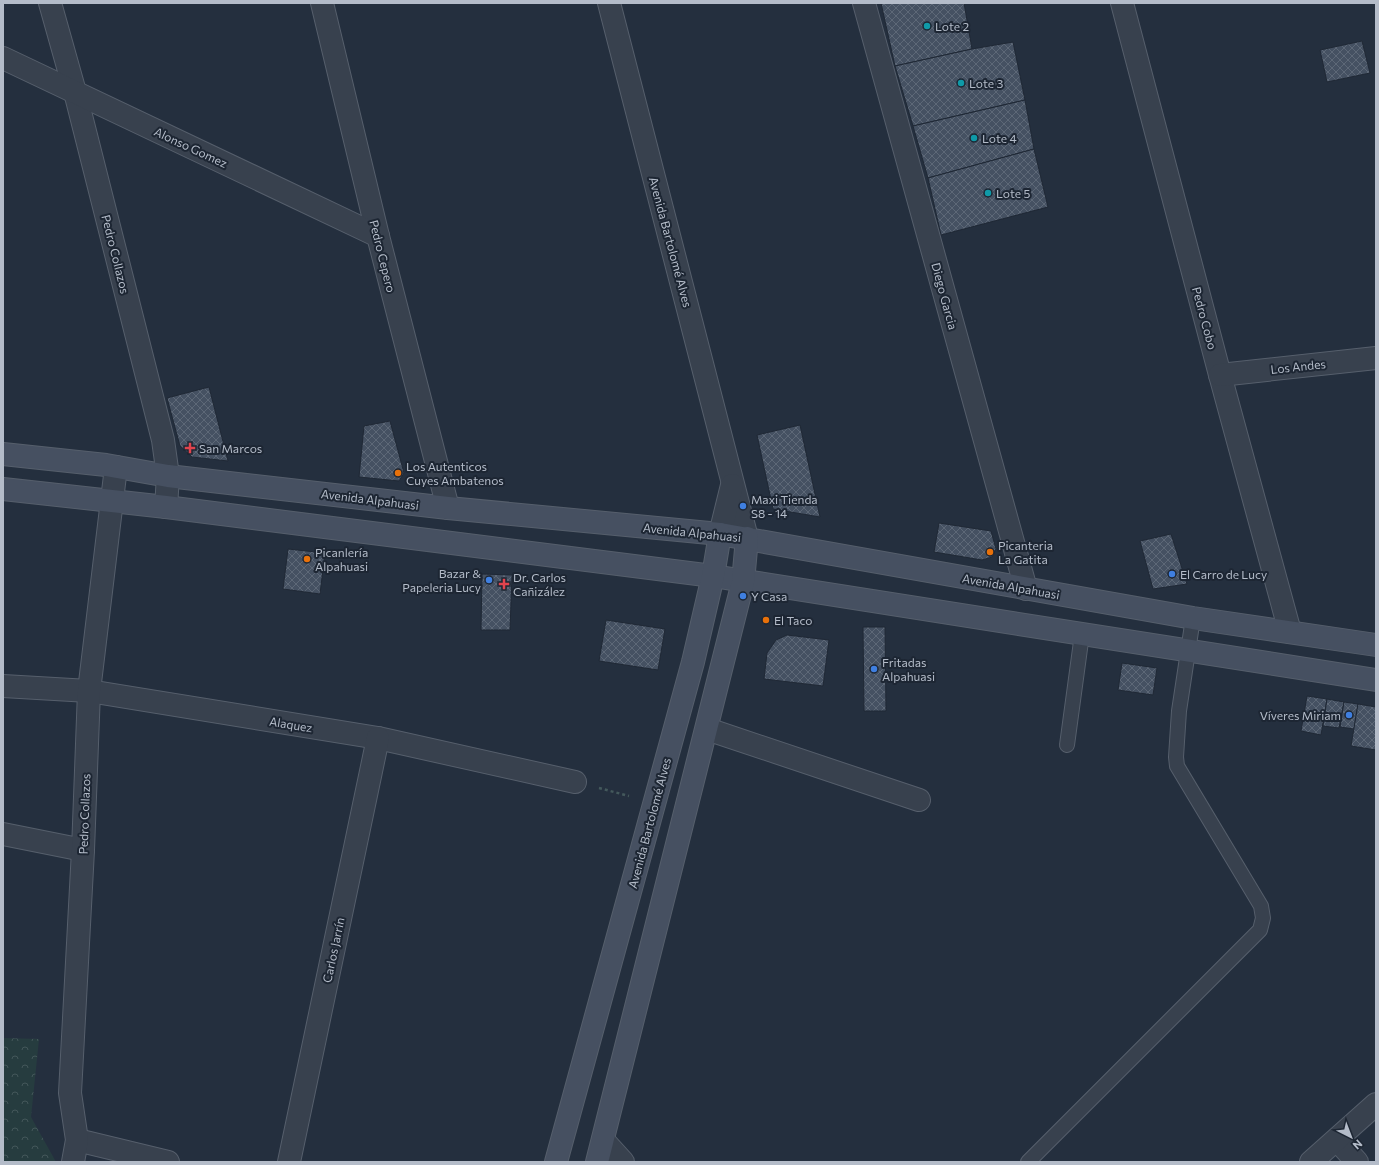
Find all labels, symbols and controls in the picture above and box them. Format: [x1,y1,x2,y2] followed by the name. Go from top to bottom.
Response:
[935,19,969,33] place label: Lote 2
[922,21,932,31] marker: Lote 2
[969,76,1003,90] place label: Lote 3
[956,78,966,88] marker: Lote 3
[152,124,230,170] street label: Alonso Gomez
[982,131,1017,145] place label: Lote 4
[969,133,979,143] marker: Lote 4
[647,175,695,309] street label: Avenida Bartolomé Alves
[996,186,1030,200] place label: Lote 5
[983,188,993,198] marker: Lote 5
[99,213,133,295] street label: Pedro Collazos
[367,218,399,294] street label: Pedro Cepero
[929,261,961,331] street label: Diego Garcia
[1190,285,1220,351] street label: Pedro Cobo
[1270,356,1326,376] street label: Los Andes
[199,441,262,455] place label: San Marcos
[184,442,196,454] marker: San Marcos
[406,459,504,487] place label: Los Autenticos Cuyes Ambatenos
[393,468,403,478] marker: Los Autenticos Cuyes Ambatenos
[320,486,420,512] street label: Avenida Alpahuasi
[751,492,818,520] place label: Maxi Tienda S8 - 14
[738,501,748,511] marker: Maxi Tienda S8 - 14
[642,520,742,544] street label: Avenida Alpahuasi
[998,538,1053,566] place label: Picanteria La Gatita
[315,545,368,573] place label: Picanlería Alpahuasi
[985,547,995,557] marker: Picanteria La Gatita
[302,554,312,564] marker: Picanlería Alpahuasi
[402,566,481,594] place label: Bazar & Papeleria Lucy
[1180,567,1267,581] place label: El Carro de Lucy
[1167,569,1177,579] marker: El Carro de Lucy
[513,570,566,598] place label: Dr. Carlos Cañizález
[961,571,1061,601] street label: Avenida Alpahuasi
[484,575,494,585] marker: Bazar & Papeleria Lucy
[498,578,510,590] marker: Dr. Carlos Cañizález
[751,589,787,603] place label: Y Casa
[738,591,748,601] marker: Y Casa
[774,613,813,627] place label: El Taco
[761,615,771,625] marker: El Taco
[882,655,935,683] place label: Fritadas Alpahuasi
[869,664,879,674] marker: Fritadas Alpahuasi
[1260,708,1341,722] place label: Víveres Miriam
[1344,710,1354,720] marker: Víveres Miriam
[268,714,314,734] street label: Alaquez
[625,756,673,890] street label: Avenida Bartolomé Alves
[76,773,92,855] street label: Pedro Collazos
[319,916,348,984] street label: Carlos Jarrín
[1331,1117,1371,1157] north arrow
[1351,1137,1365,1152] text: N

